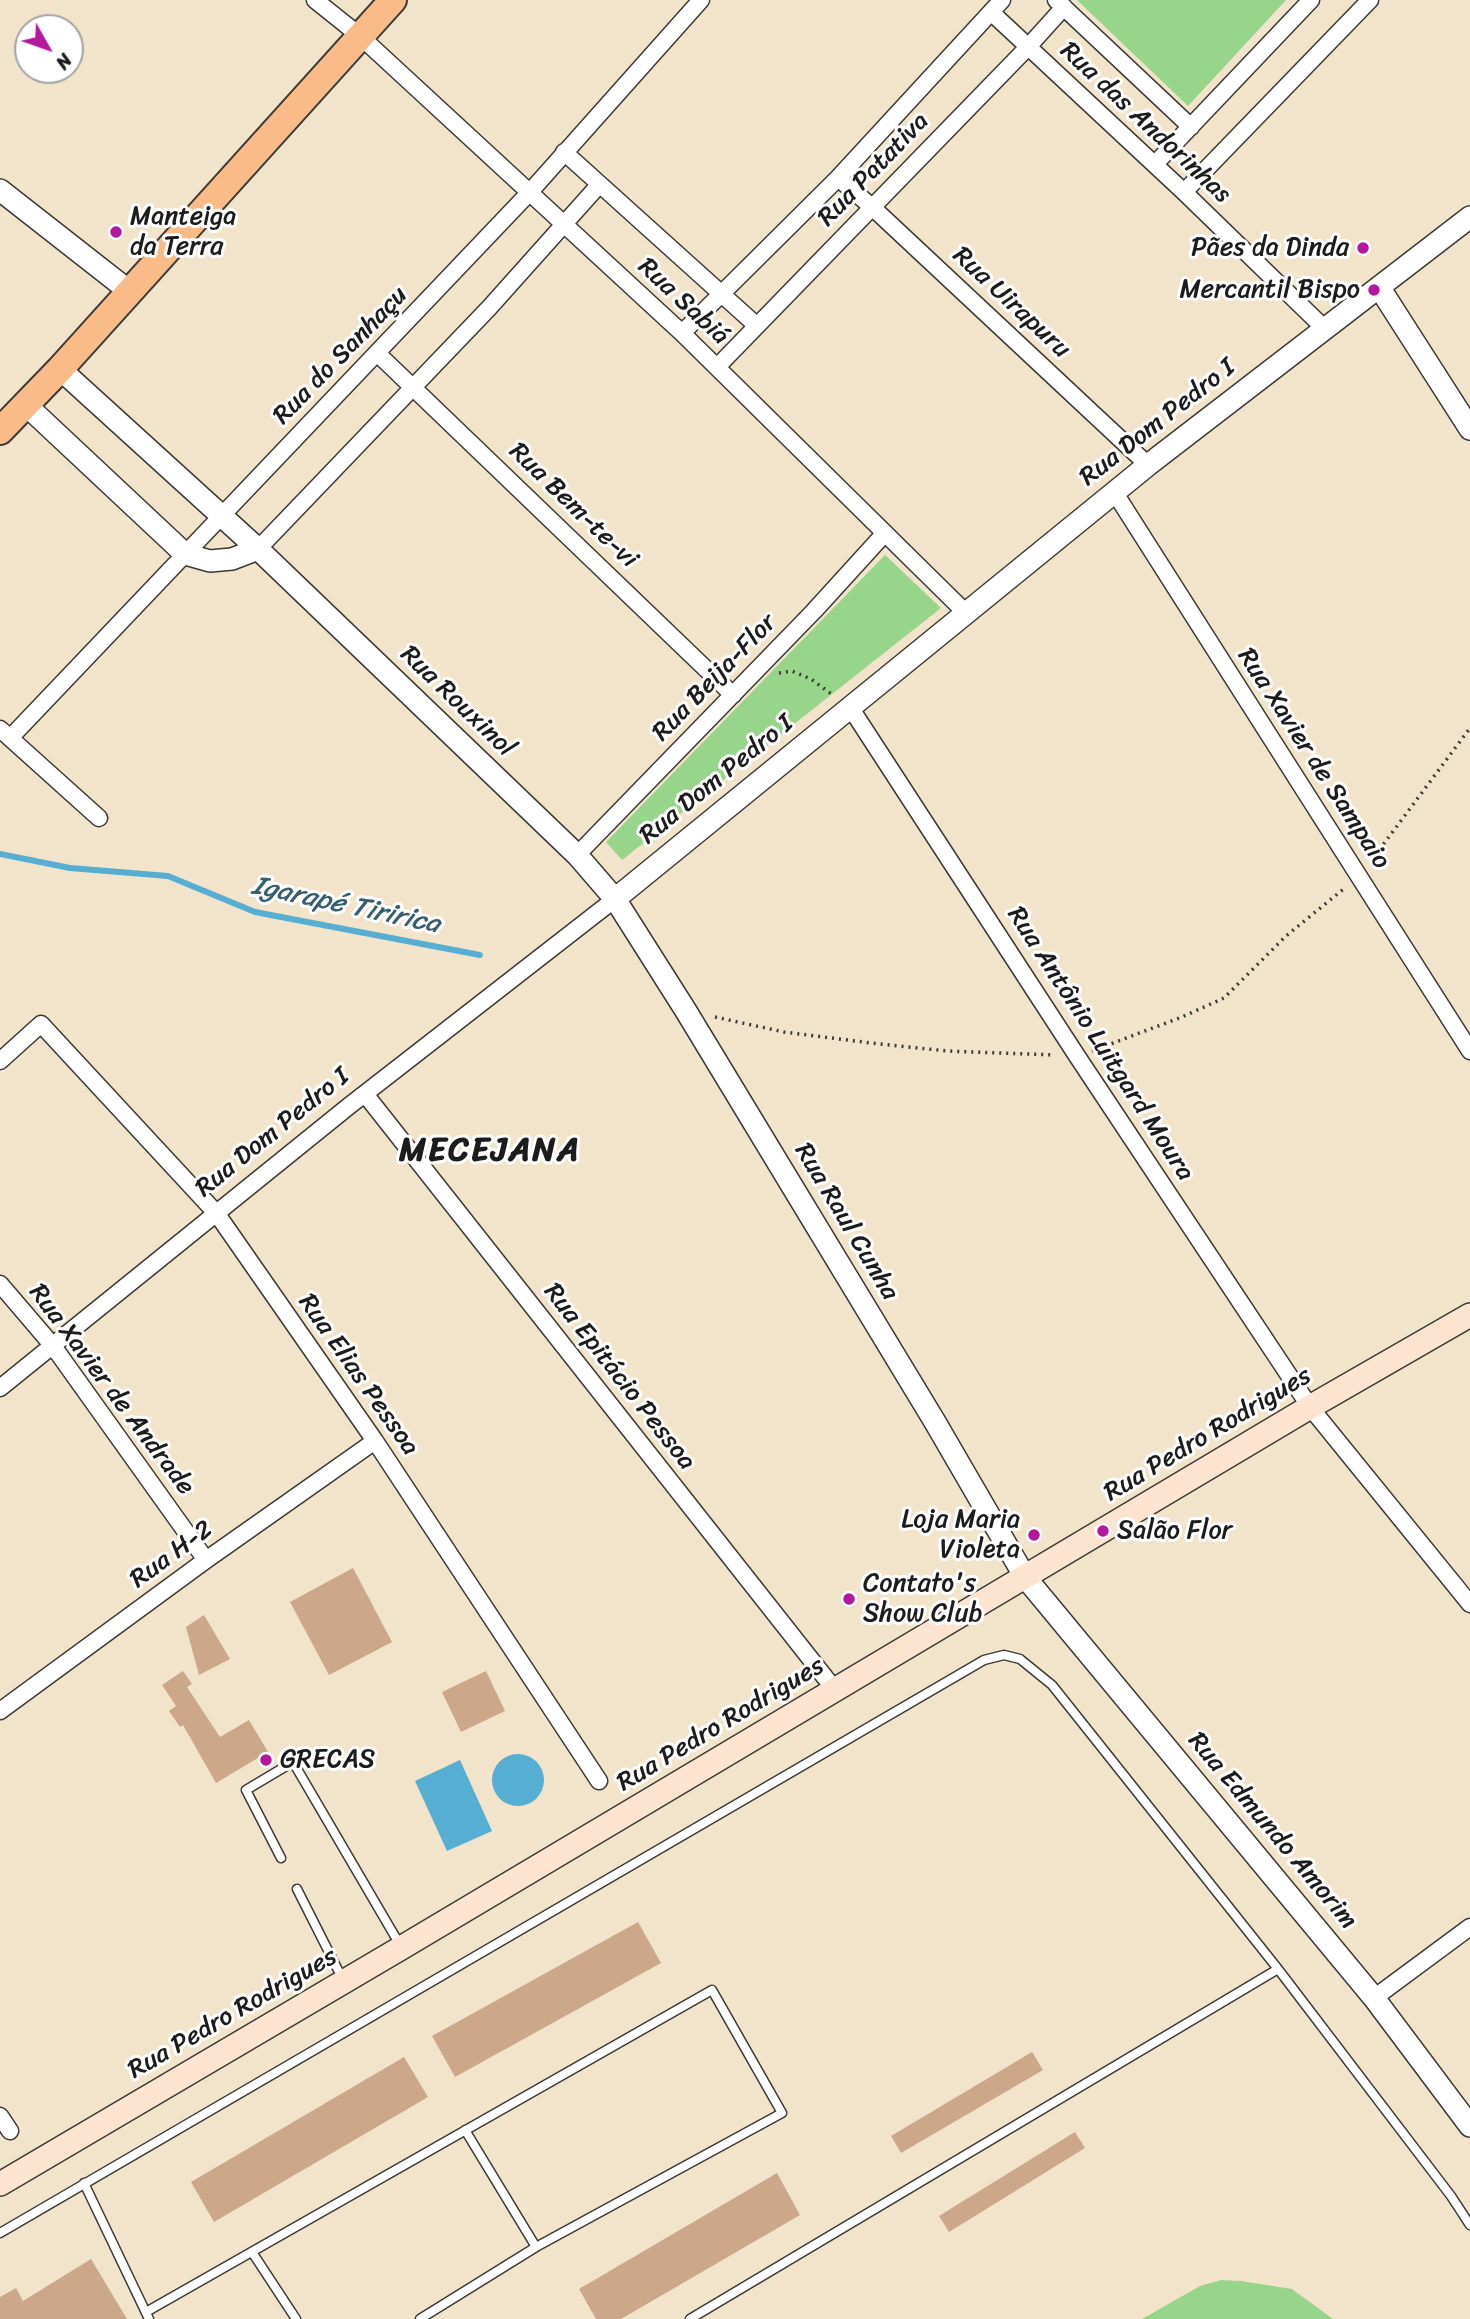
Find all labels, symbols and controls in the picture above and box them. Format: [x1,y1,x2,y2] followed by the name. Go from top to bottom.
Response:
[14,14,84,84] north arrow
[1053,36,1237,210] street label: Rua das Andorinhas
[47,46,81,77] text: N
[812,106,936,234] street label: Rua Patativa
[130,201,236,262] place label: Manteiga da Terra
[108,224,124,240] marker: Manteiga da Terra
[1191,232,1349,264] place label: Pães da Dinda
[946,240,1076,366] street label: Rua Uirapuru
[1355,240,1371,256] marker: Pães da Dinda
[631,252,735,352] street label: Rua Sabiá
[1179,274,1360,306] place label: Mercantil Bispo
[267,280,415,432] street label: Rua do Sanhaçu
[1366,282,1382,298] marker: Mercantil Bispo
[1074,353,1242,493] street label: Rua Dom Pedro I
[502,437,644,575] street label: Rua Bem-te-vi
[646,608,784,748] street label: Rua Beija-Flor
[393,640,521,764] street label: Rua Rouxinol
[1230,643,1396,875] street label: Rua Xavier de Sampaio
[634,708,800,852] street label: Rua Dom Pedro I
[249,870,443,942] water label: Igarapé Tiririca
[1000,901,1200,1187] street label: Rua Antônio Luitgard Moura
[190,1061,356,1205] street label: Rua Dom Pedro I
[400,1132,580,1172] district label: MECEJANA
[787,1138,905,1306] street label: Rua Raul Cunha
[536,1277,702,1477] street label: Rua Epitácio Pessoa
[21,1278,201,1502] street label: Rua Xavier de Andrade
[291,1288,425,1462] street label: Rua Elias Pessoa
[1099,1361,1317,1509] street label: Rua Pedro Rodrigues
[901,1504,1020,1566] place label: Loja Maria Violeta
[124,1514,220,1596] street label: Rua H-2
[1117,1515,1232,1547] place label: Salão Flor
[1095,1523,1111,1539] marker: Salão Flor
[1026,1527,1042,1543] marker: Loja Maria Violeta
[863,1568,982,1630] place label: Contato's Show Club
[841,1591,857,1607] marker: Contato's Show Club
[612,1651,830,1799] street label: Rua Pedro Rodrigues
[1181,1726,1363,1936] street label: Rua Edmundo Amorim
[280,1744,375,1776] place label: GRECAS
[258,1752,274,1768] marker: GRECAS
[123,1942,343,2086] street label: Rua Pedro Rodrigues

